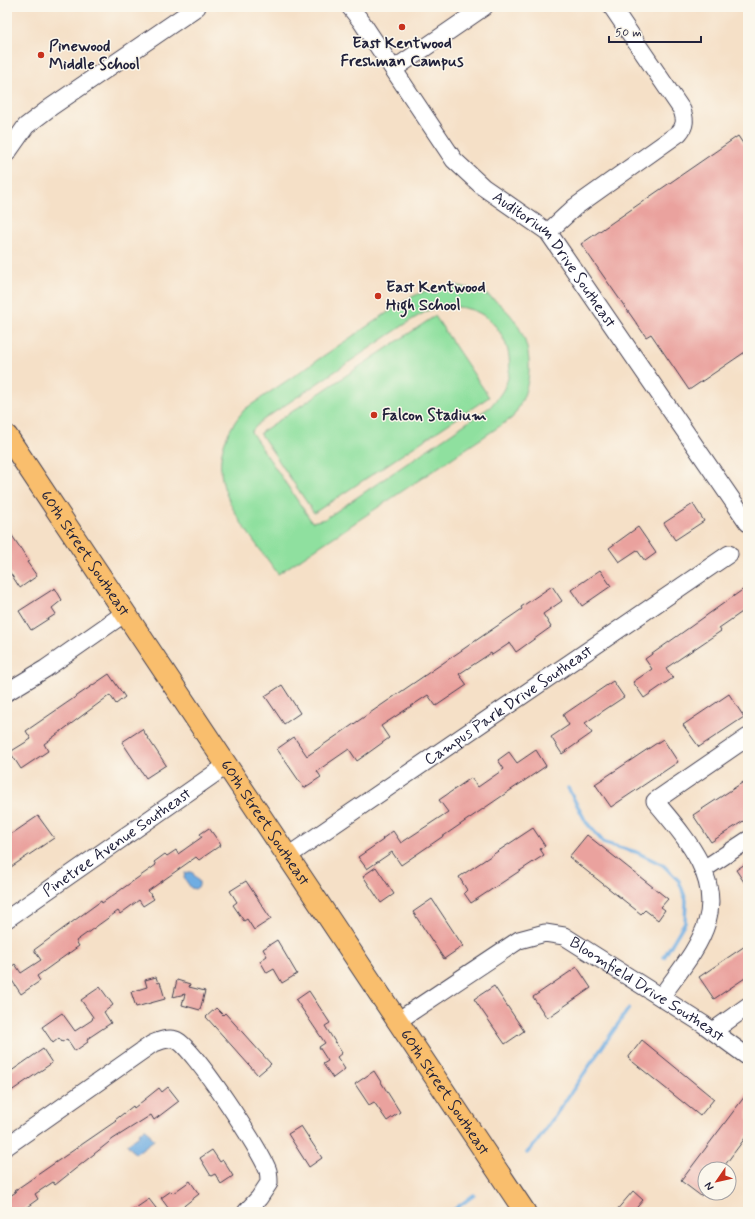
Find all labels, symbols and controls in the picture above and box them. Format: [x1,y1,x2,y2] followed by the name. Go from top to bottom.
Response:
[609,18,701,44] scale bar
[397,22,407,32] marker: East Kentwood Freshman Campus
[615,25,642,41] text: 50 m
[341,33,464,72] place label: East Kentwood Freshman Campus
[49,36,140,75] place label: Pinewood Middle School
[36,50,46,60] marker: Pinewood Middle School
[488,186,621,332] street label: Auditorium Drive Southeast
[386,277,486,318] place label: East Kentwood High School
[373,291,383,301] marker: East Kentwood High School
[382,405,486,426] place label: Falcon Stadium
[369,410,379,420] marker: Falcon Stadium
[36,486,135,620] street label: 60th Street Southeast
[420,640,597,770] street label: Campus Park Drive Southeast
[216,756,315,890] street label: 60th Street Southeast
[38,783,195,901] street label: Pinetree Avenue Southeast
[566,932,729,1047] street label: Bloomfield Drive Southeast
[395,1025,495,1159] street label: 60th Street Southeast
[697,1161,737,1201] north arrow
[702,1179,717,1193] text: N

